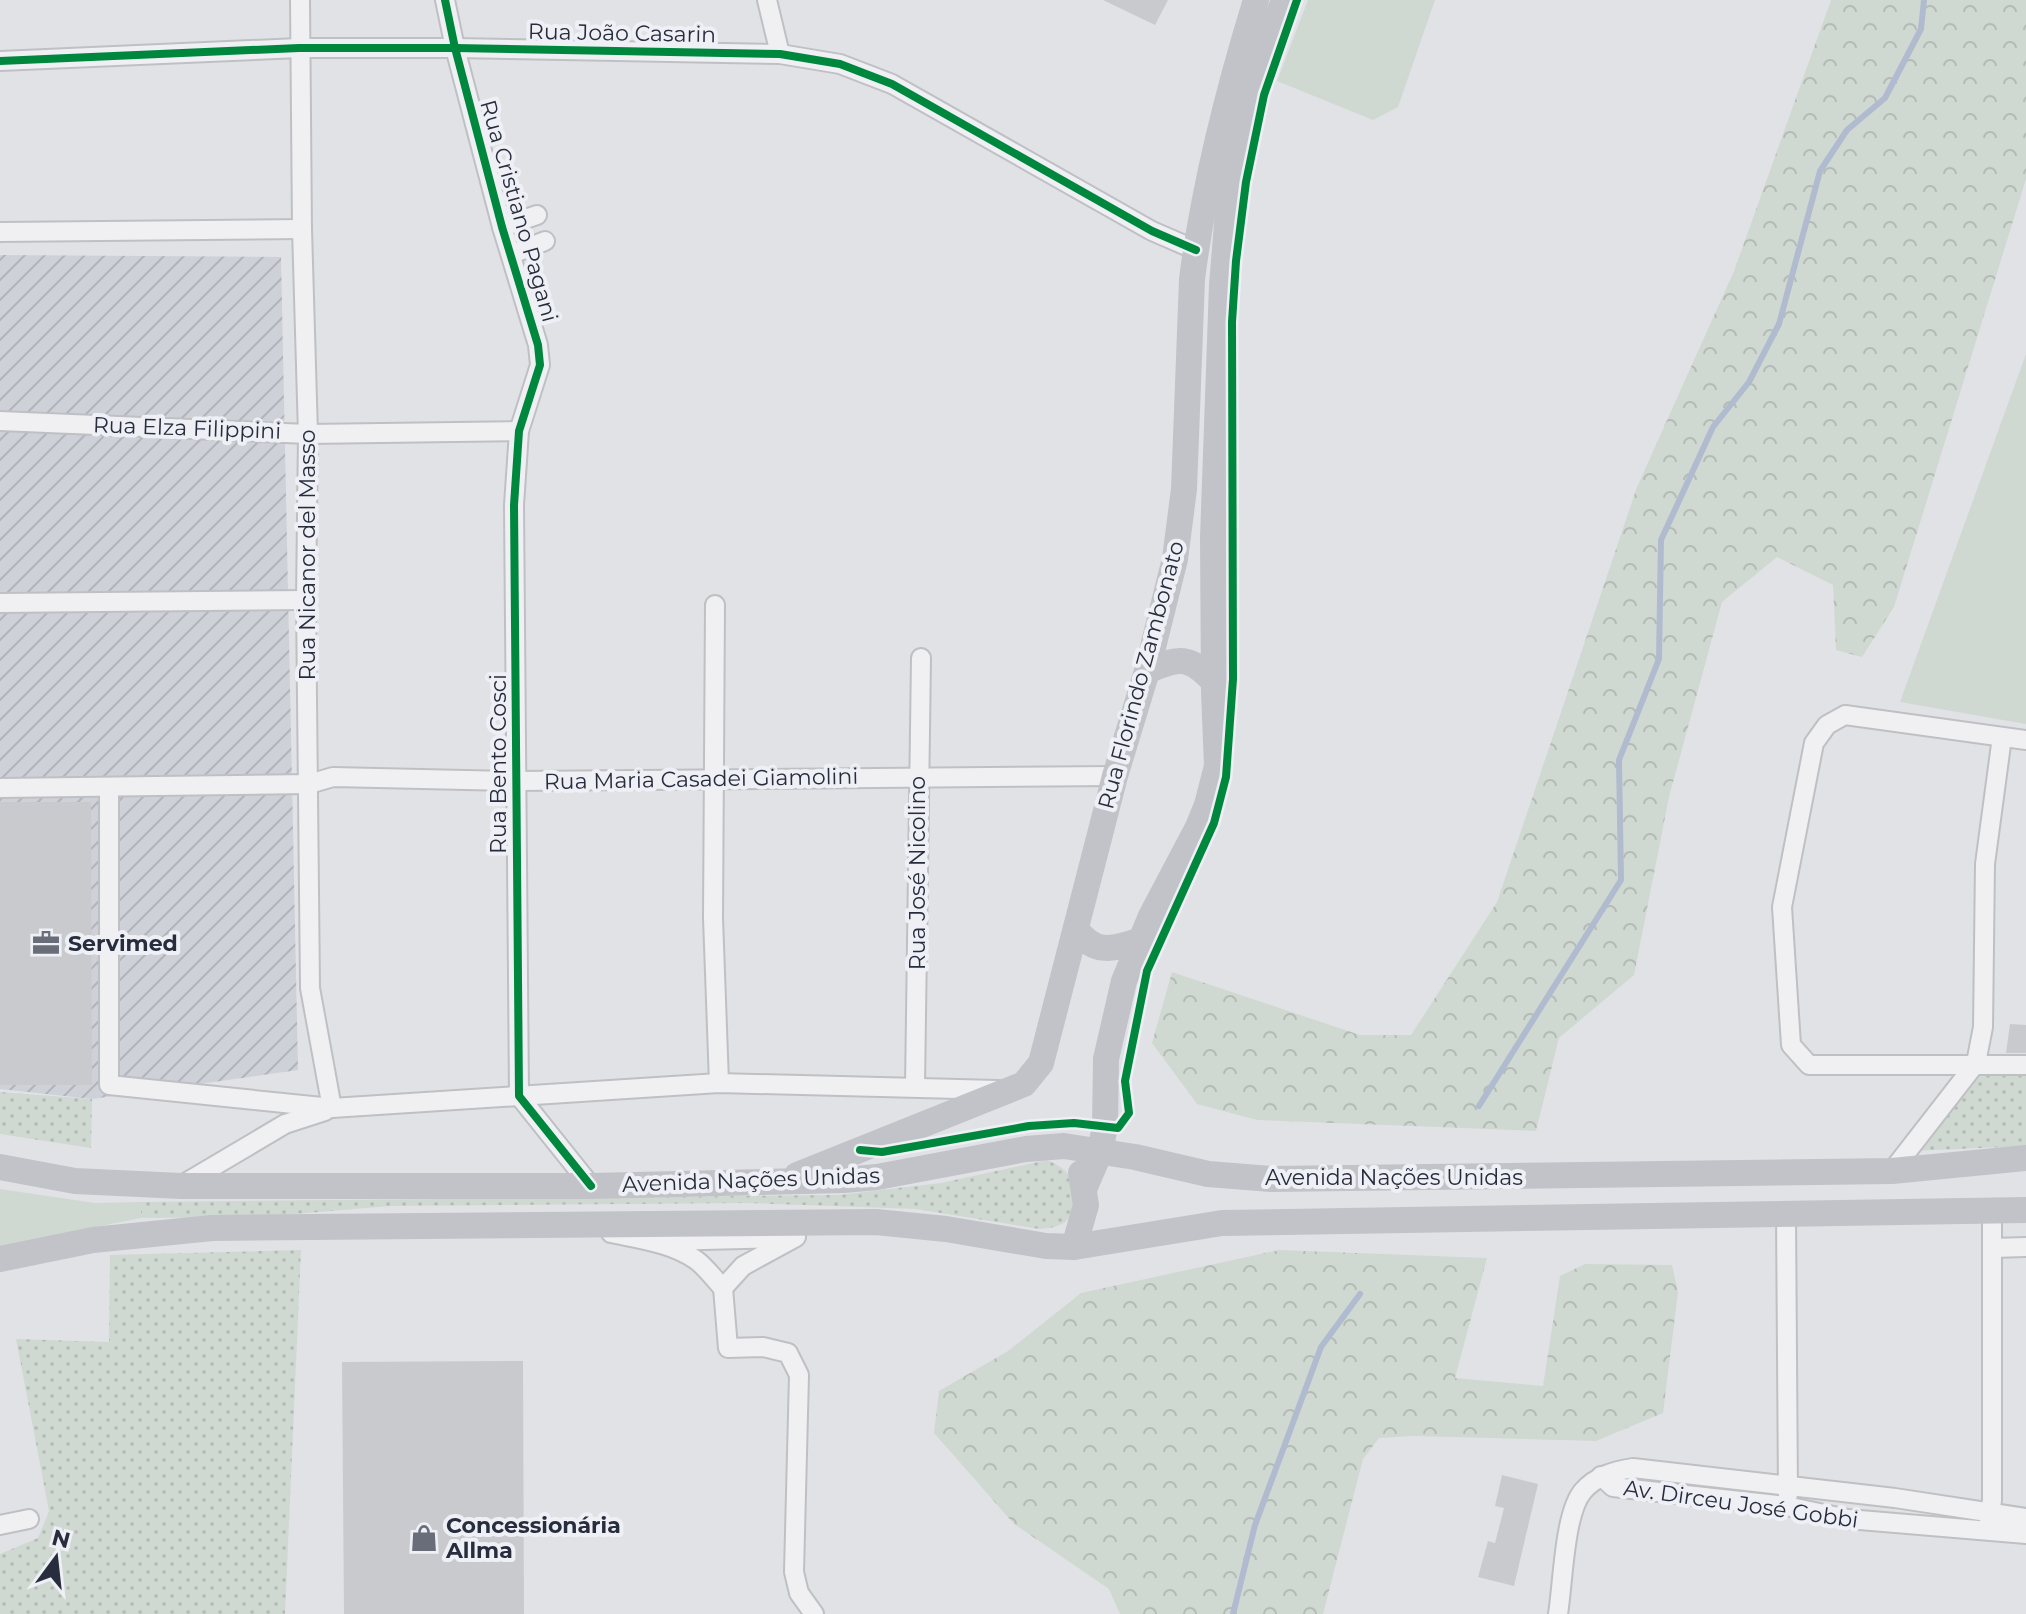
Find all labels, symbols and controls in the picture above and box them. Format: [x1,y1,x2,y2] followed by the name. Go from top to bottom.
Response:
[528,18,716,48] street label: Rua João Casarin
[474,97,564,325] street label: Rua Cristiano Pagani
[92,411,282,445] street label: Rua Elza Filippini
[294,430,321,681] street label: Rua Nicanor del Masso
[1092,538,1190,812] street label: Rua Florindo Zambonato
[485,674,512,854] street label: Rua Bento Cosci
[544,763,858,795] street label: Rua Maria Casadei Giamolini
[904,776,931,970] street label: Rua José Nicolino
[31,928,61,958] office icon: Servimed
[68,930,178,957] place label: Servimed
[622,1162,881,1198] street label: Avenida Nações Unidas
[1265,1164,1523,1191] street label: Avenida Nações Unidas
[1622,1474,1860,1534] street label: Av. Dirceu José Gobbi
[445,1512,621,1564] place label: Concessionária Allma
[16,1518,96,1598] north arrow
[409,1523,439,1553] shop icon: Concessionária Allma
[49,1524,73,1555] text: N

